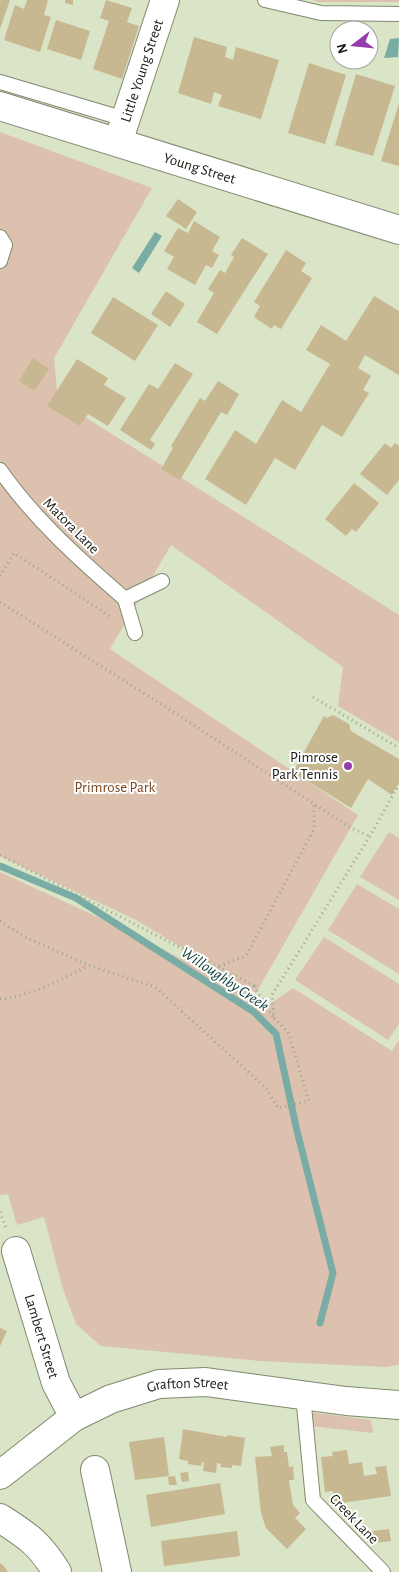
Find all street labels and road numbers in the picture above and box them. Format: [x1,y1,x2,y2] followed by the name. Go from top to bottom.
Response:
[118,17,166,124] street label: Little Young Street
[162,150,238,186] street label: Young Street
[40,495,102,557] street label: Matora Lane
[22,1292,62,1380] street label: Lambert Street
[145,1374,230,1395] street label: Grafton Street
[327,1491,381,1547] street label: Creek Lane

